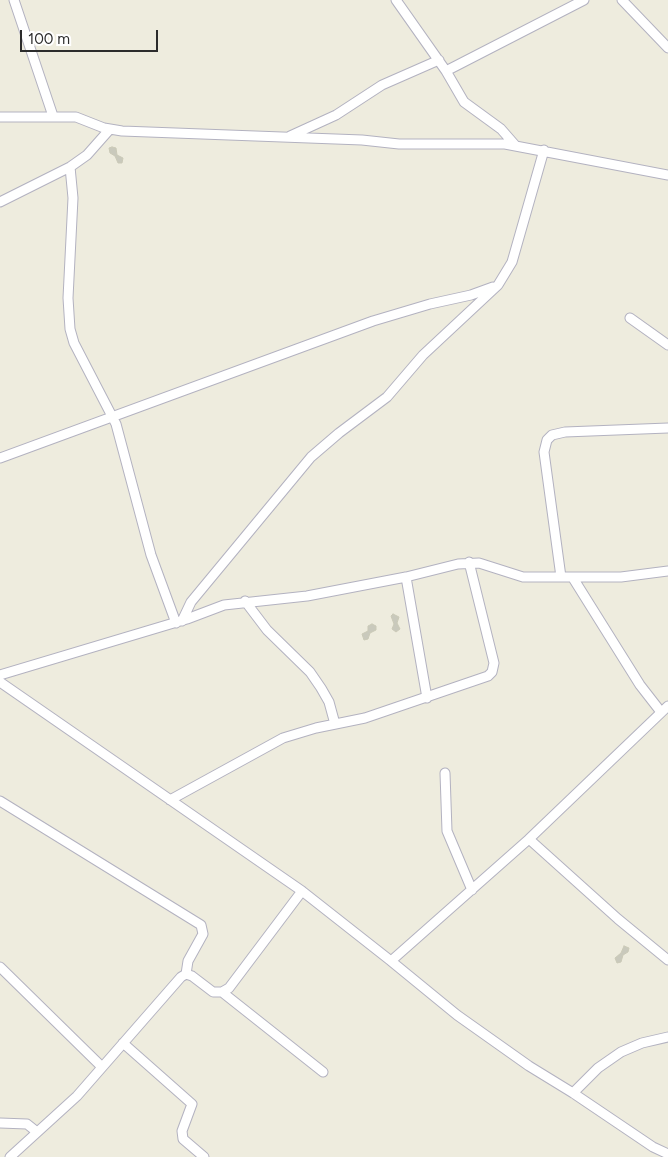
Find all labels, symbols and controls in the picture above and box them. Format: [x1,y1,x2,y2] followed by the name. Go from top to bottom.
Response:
[22,20,160,52] scale bar
[28,30,70,48] text: 100 m

